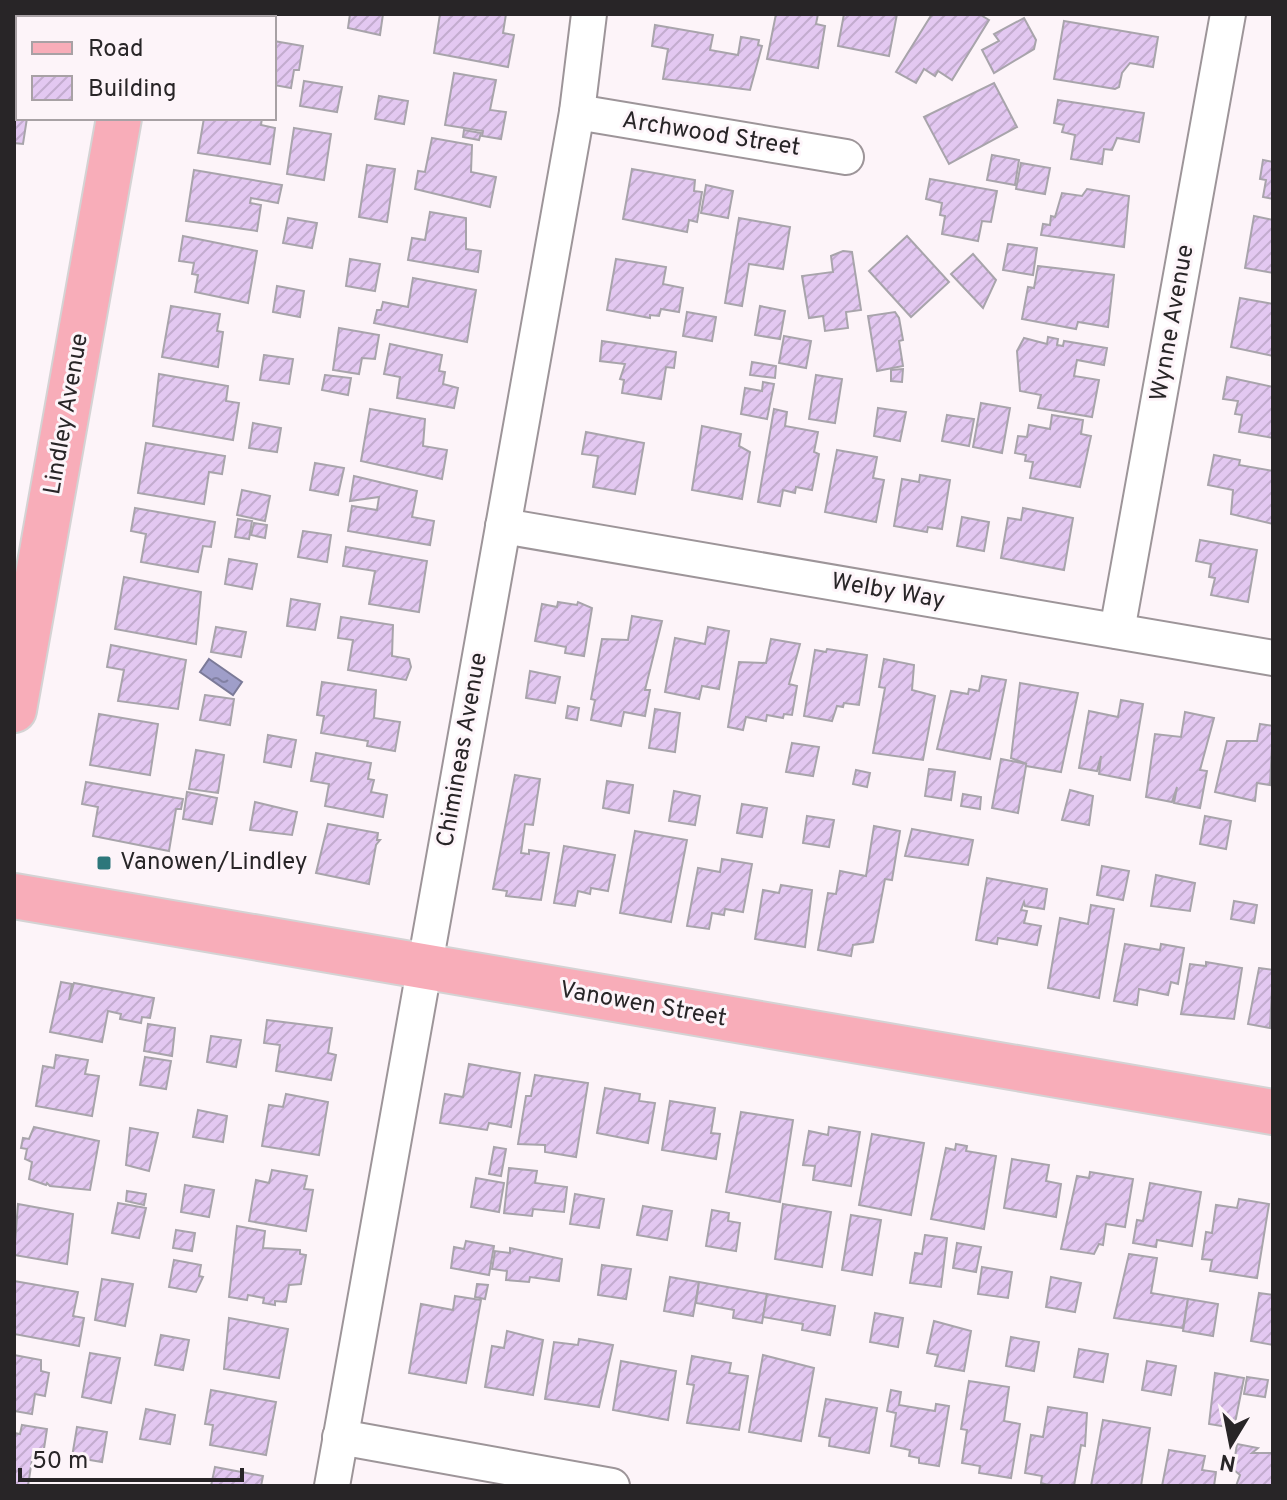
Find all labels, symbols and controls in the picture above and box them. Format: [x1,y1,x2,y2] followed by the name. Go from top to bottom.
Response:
[16,16,276,120] legend
[88,35,144,65] text: Road
[88,75,177,105] text: Building
[620,106,802,164] street label: Archwood Street
[1144,242,1202,404] street label: Wynne Avenue
[38,331,96,497] street label: Lindley Avenue
[829,567,947,617] street label: Welby Way
[431,650,495,850] street label: Chimineas Avenue
[120,848,307,878] place label: Vanowen/Lindley
[95,854,113,872] marker: Vanowen/Lindley
[557,976,729,1034] street label: Vanowen Street
[1191,1404,1271,1484] north arrow
[20,1432,242,1482] scale bar
[32,1447,88,1477] text: 50 m
[1218,1447,1238,1476] text: N

